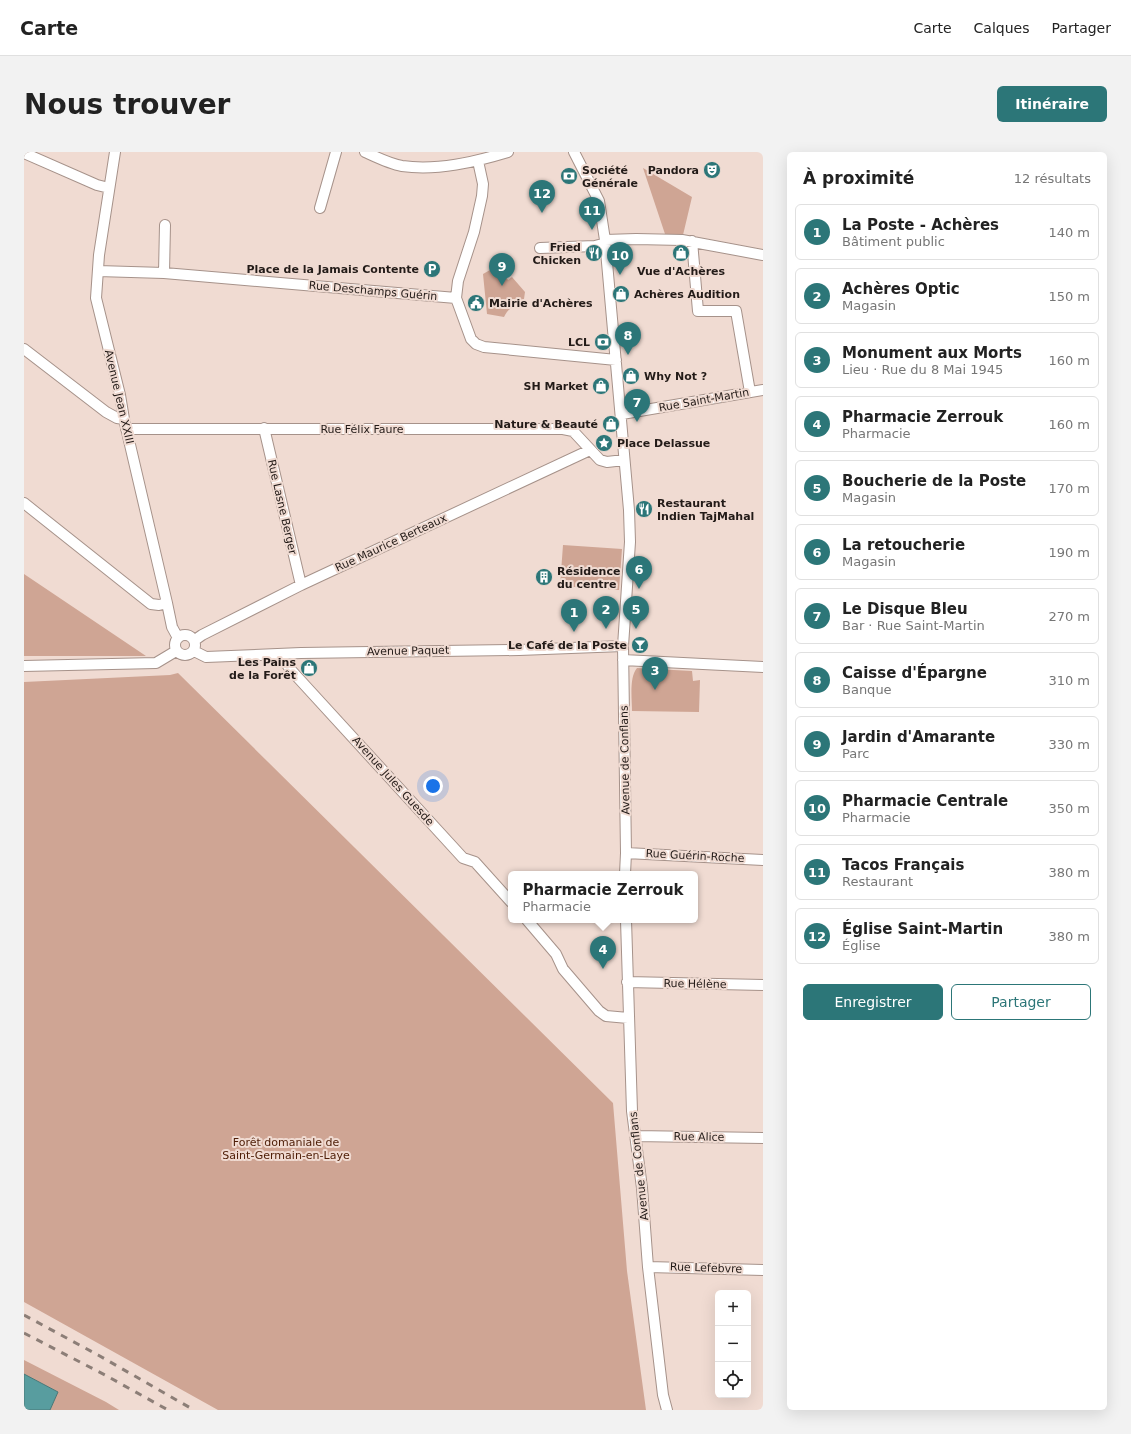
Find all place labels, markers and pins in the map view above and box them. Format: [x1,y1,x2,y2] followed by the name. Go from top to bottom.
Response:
[702,160,722,180] theatre icon: Pandora
[582,164,638,190] place label: Société Générale
[648,164,699,177] place label: Pandora
[559,166,579,186] bank icon: Société Générale
[529,180,555,213] pin: 12
[579,197,605,230] pin: 11
[532,241,581,267] place label: Fried Chicken
[607,242,633,275] pin: 10
[584,243,604,263] restaurant icon: Fried Chicken
[671,243,691,263] shop icon: Vue d'Achères
[489,253,515,286] pin: 9
[422,259,442,279] parking icon: Place de la Jamais Contente
[246,263,419,276] place label: Place de la Jamais Contente
[637,265,726,278] place label: Vue d'Achères
[611,284,631,304] shop icon: Achères Audition
[634,288,740,301] place label: Achères Audition
[466,293,486,313] public building icon: Mairie d'Achères
[489,297,593,310] place label: Mairie d'Achères
[615,322,641,355] pin: 8
[593,332,613,352] bank icon: LCL
[568,336,590,349] place label: LCL
[621,366,641,386] shop icon: Why Not ?
[644,370,707,383] place label: Why Not ?
[591,376,611,396] shop icon: SH Market
[524,380,588,393] place label: SH Market
[624,389,650,422] pin: 7
[601,414,621,434] shop icon: Nature & Beauté
[494,418,598,431] place label: Nature & Beauté
[594,433,614,453] place icon: Place Delassue
[617,437,710,450] place label: Place Delassue
[657,497,754,523] place label: Restaurant Indien TajMahal
[634,499,654,519] restaurant icon: Restaurant Indien TajMahal
[626,556,652,589] pin: 6
[557,565,620,591] place label: Résidence du centre
[534,567,554,587] building icon: Résidence du centre
[593,596,619,629] pin: 2
[623,596,649,629] pin: 5
[561,599,587,632] pin: 1
[630,635,650,655] bar icon: Le Café de la Poste
[508,639,627,652] place label: Le Café de la Poste
[229,656,296,682] place label: Les Pains de la Forêt
[642,657,668,690] pin: 3
[299,658,319,678] shop icon: Les Pains de la Forêt
[590,936,616,969] pin: 4

